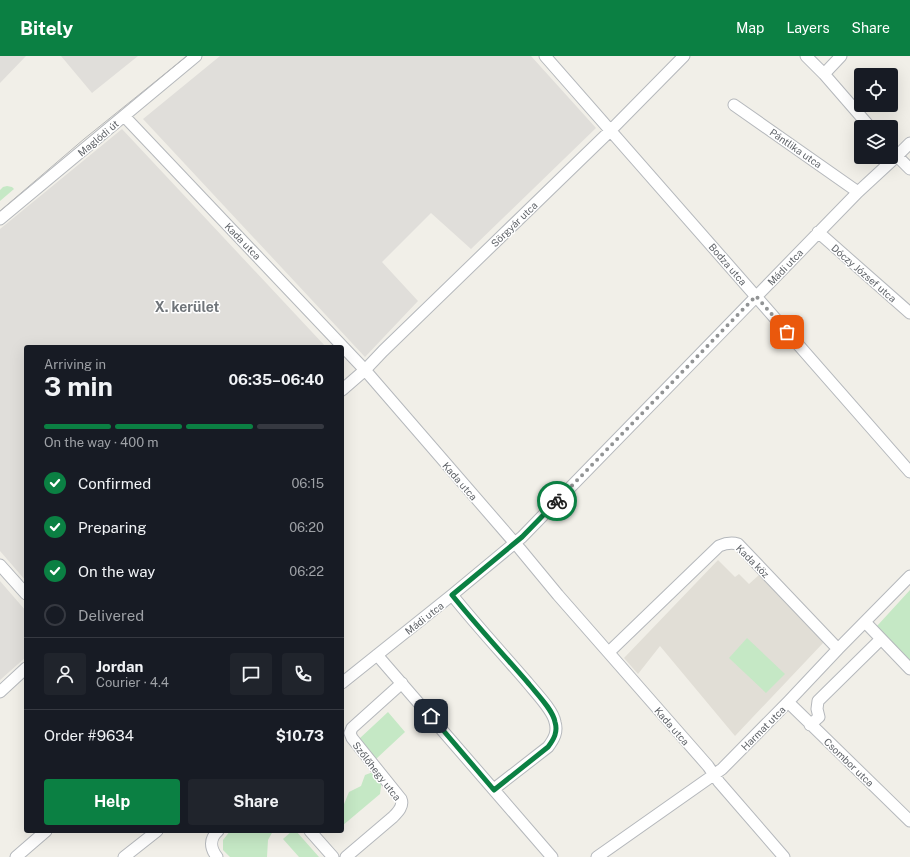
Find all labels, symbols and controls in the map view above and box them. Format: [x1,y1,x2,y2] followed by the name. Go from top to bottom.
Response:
[20,17,73,39] text: Bitely
[736,20,764,36] text: Map
[786,20,830,36] text: Layers
[852,20,890,36] text: Share
[854,68,898,164] map controls
[854,68,898,112] button: locate
[75,117,121,159] street label: Maglódi út
[854,120,898,164] button: layers
[768,126,824,170] street label: Pántlika utca
[488,199,540,249] street label: Sörgyár utca
[222,220,264,262] street label: Kada utca
[707,241,749,287] street label: Bodza utca
[829,242,899,304] street label: Dóczy József utca
[765,246,805,288] street label: Mádi utca
[155,299,220,315] district label: X. kerület
[770,315,804,349] pin
[776,321,798,343] icon: bag
[44,357,106,372] text: Arriving in
[44,371,113,402] text: 3 min
[228,371,324,388] text: 06:35–06:40
[44,435,159,450] text: On the way · 400 m
[440,459,480,503] street label: Kada utca
[44,472,66,494] icon: check
[78,475,151,492] text: Confirmed
[291,476,324,491] text: 06:15
[537,481,577,521] courier
[546,490,568,512] icon: bike
[44,516,66,538] icon: check
[78,519,147,536] text: Preparing
[289,520,324,535] text: 06:20
[734,542,772,580] street label: Kada köz
[44,560,66,582] icon: check
[78,563,155,580] text: On the way
[289,564,324,579] text: 06:22
[402,599,446,637] street label: Mádi utca
[78,607,144,624] text: Delivered
[44,653,86,695] button: person
[230,653,272,695] button: chat
[282,653,324,695] button: phone
[96,658,143,675] text: Jordan
[96,675,169,690] text: Courier · 4.4
[414,699,448,733] pin
[738,703,788,753] street label: Harmat utca
[652,704,692,748] street label: Kada utca
[420,705,442,727] icon: home
[44,727,134,744] text: Order #9634
[276,727,324,744] text: $10.73
[822,735,876,789] street label: Csombor utca
[350,739,404,803] street label: Szőlőhegy utca
[44,779,180,825] button: Help
[188,779,324,825] button: Share

